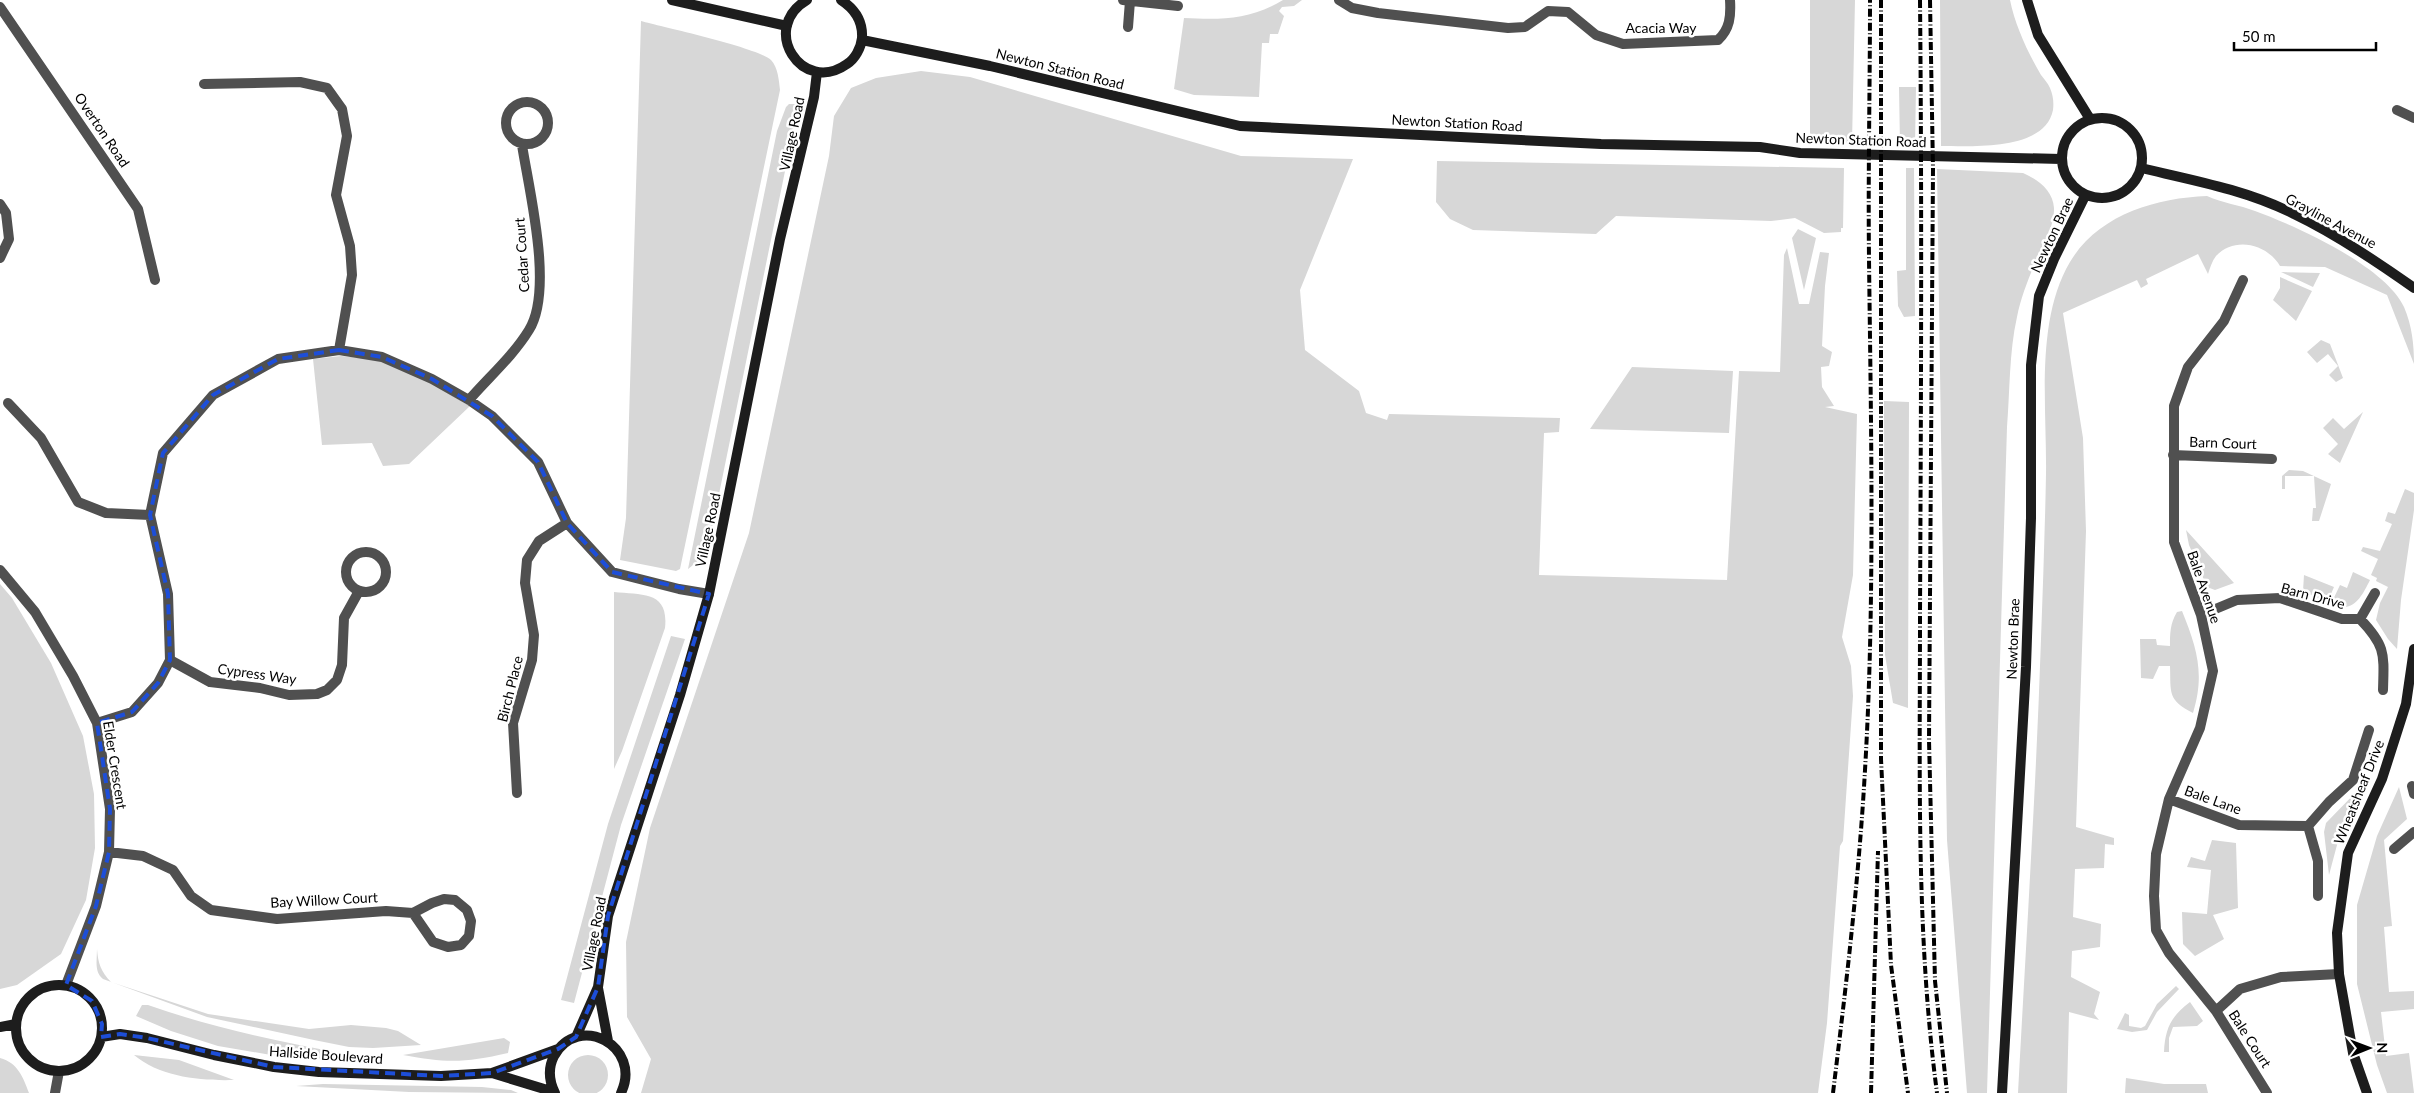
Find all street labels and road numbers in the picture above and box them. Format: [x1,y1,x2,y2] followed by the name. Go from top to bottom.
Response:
[1625,19,1697,36] street label: Acacia Way
[994,44,1126,93] street label: Newton Station Road
[71,89,134,170] street label: Overton Road
[775,95,808,173] street label: Village Road
[1391,111,1523,134] street label: Newton Station Road
[1795,129,1927,150] street label: Newton Station Road
[2283,189,2380,252] street label: Grayline Avenue
[2027,194,2076,275] street label: Newton Brae
[510,217,533,293] street label: Cedar Court
[2189,433,2257,452] street label: Barn Court
[691,491,724,569] street label: Village Road
[2184,548,2225,626] street label: Bale Avenue
[2279,579,2347,612] street label: Barn Drive
[2003,598,2022,680] street label: Newton Brae
[493,654,526,724] street label: Birch Place
[216,660,298,688] street label: Cypress Way
[100,720,131,810] street label: Elder Crescent
[2330,737,2387,847] street label: Wheatsheaf Drive
[2182,781,2244,818] street label: Bale Lane
[270,888,378,911] street label: Bay Willow Court
[578,895,609,973] street label: Village Road
[2226,1007,2275,1071] street label: Bale Court
[268,1042,384,1067] street label: Hallside Boulevard

